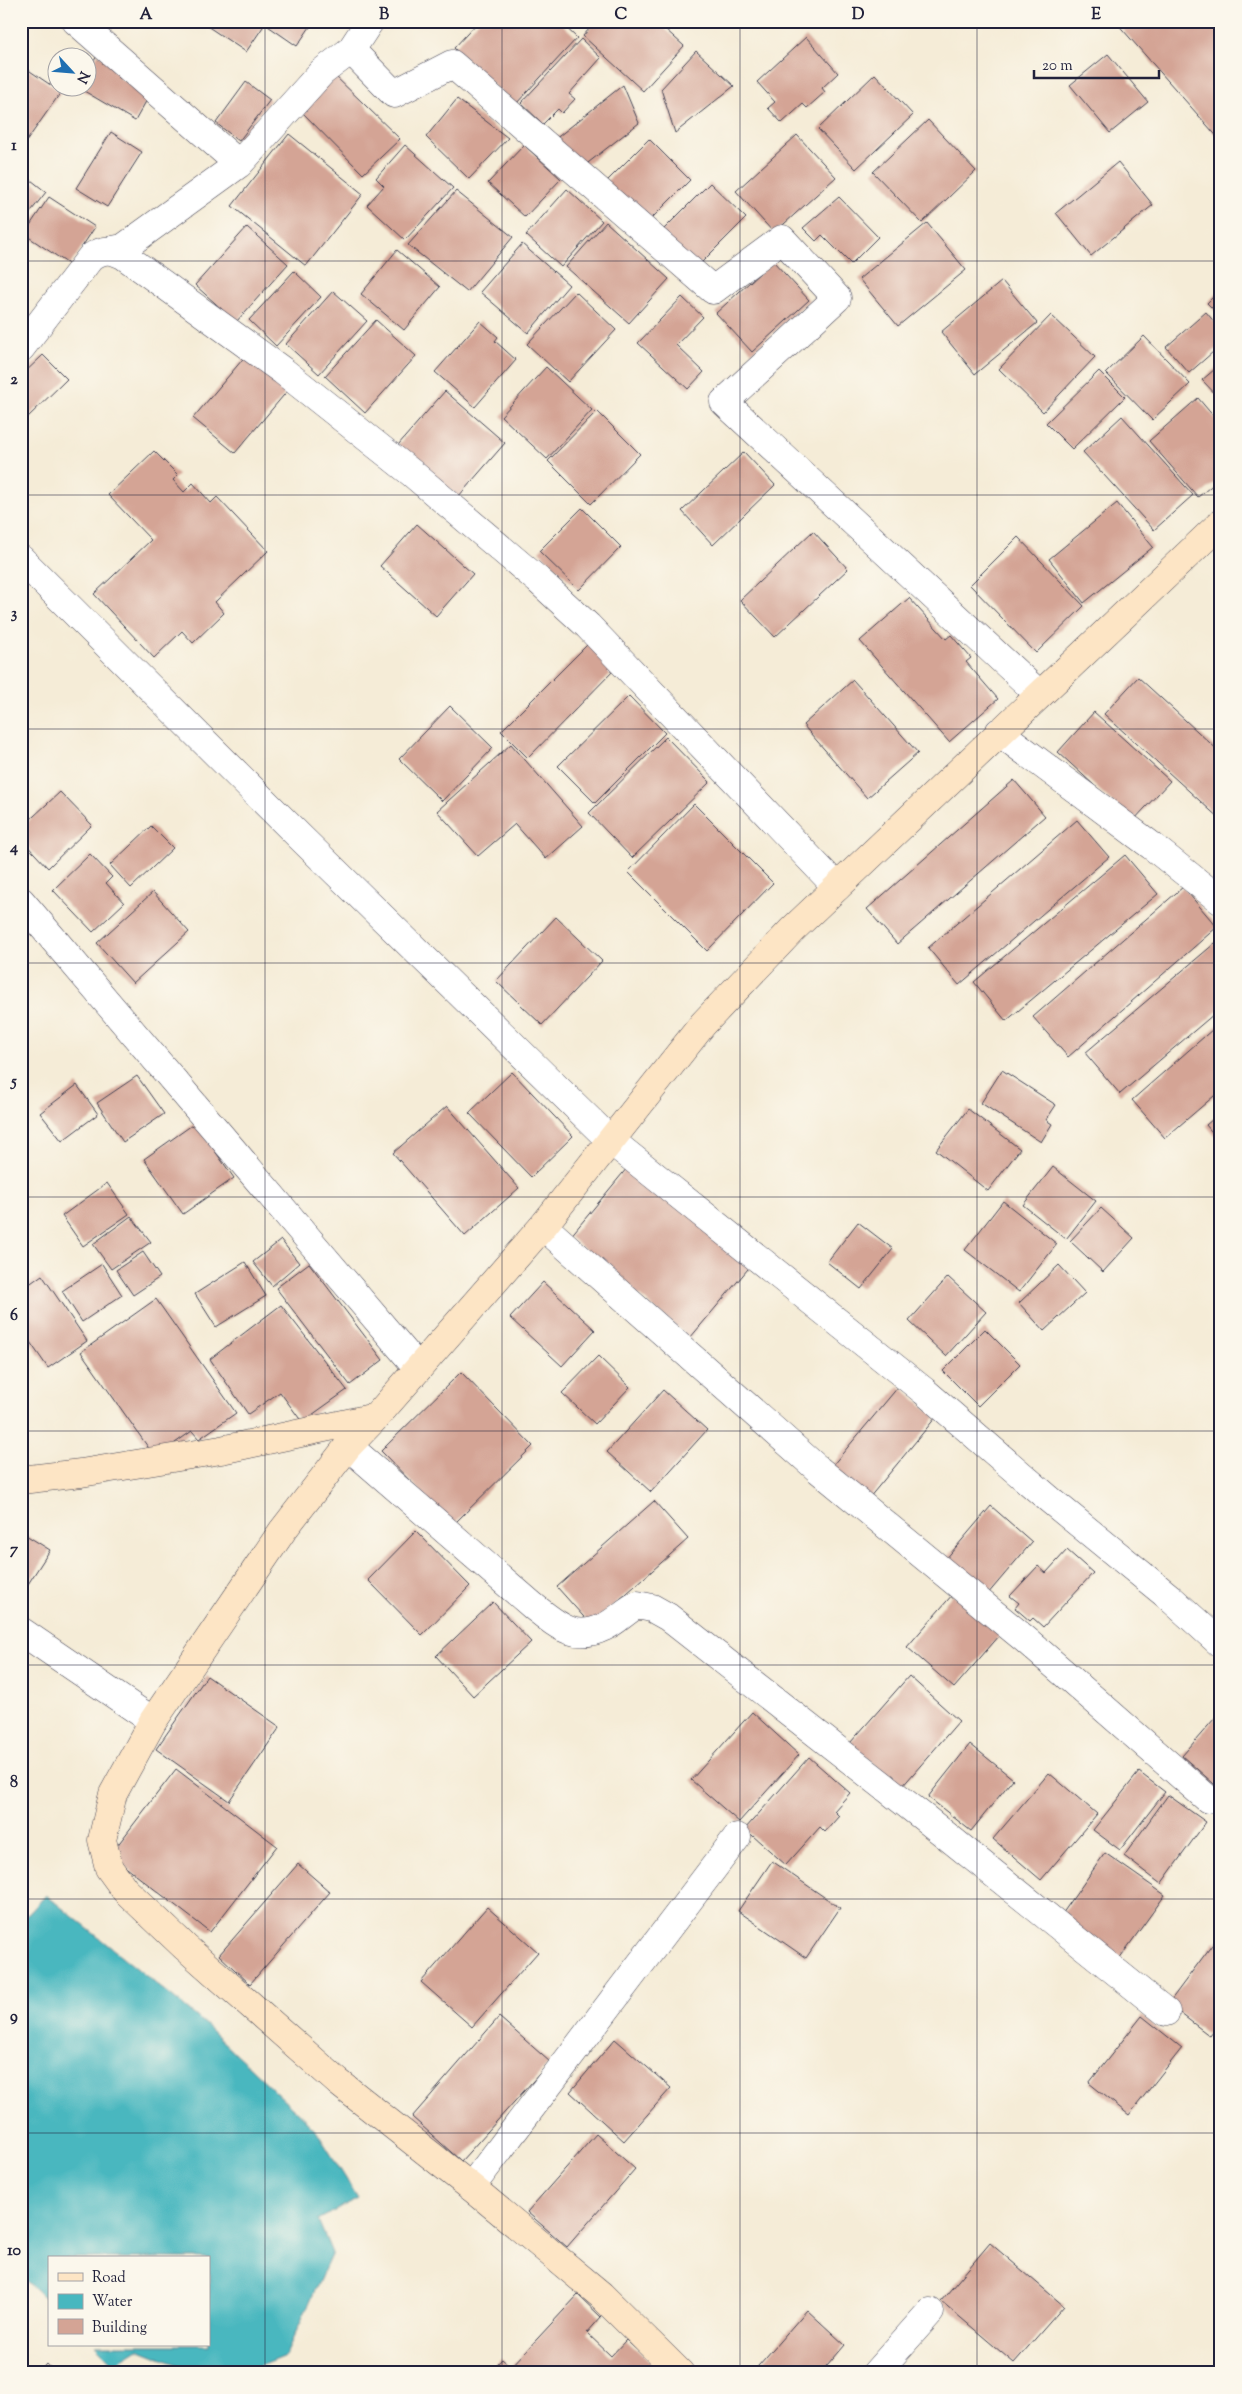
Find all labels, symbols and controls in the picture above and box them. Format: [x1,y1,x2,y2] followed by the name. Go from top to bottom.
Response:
[140,4,153,27] text: A
[379,4,389,27] text: B
[615,4,628,27] text: C
[852,4,865,27] text: D
[1091,4,1101,27] text: E
[48,48,98,98] north arrow
[1034,48,1160,80] scale bar
[1042,56,1073,77] text: 20 m
[70,67,93,86] text: N
[11,135,17,158] text: 1
[10,369,18,392] text: 2
[11,603,18,626] text: 3
[9,837,18,860] text: 4
[9,1071,17,1094] text: 5
[10,1305,18,1328] text: 6
[10,1539,19,1562] text: 7
[10,1772,18,1795] text: 8
[10,2006,18,2029] text: 9
[7,2240,21,2263] text: 10
[48,2256,210,2346] legend
[92,2268,126,2289] text: Road
[92,2292,133,2313] text: Water
[92,2318,147,2339] text: Building

